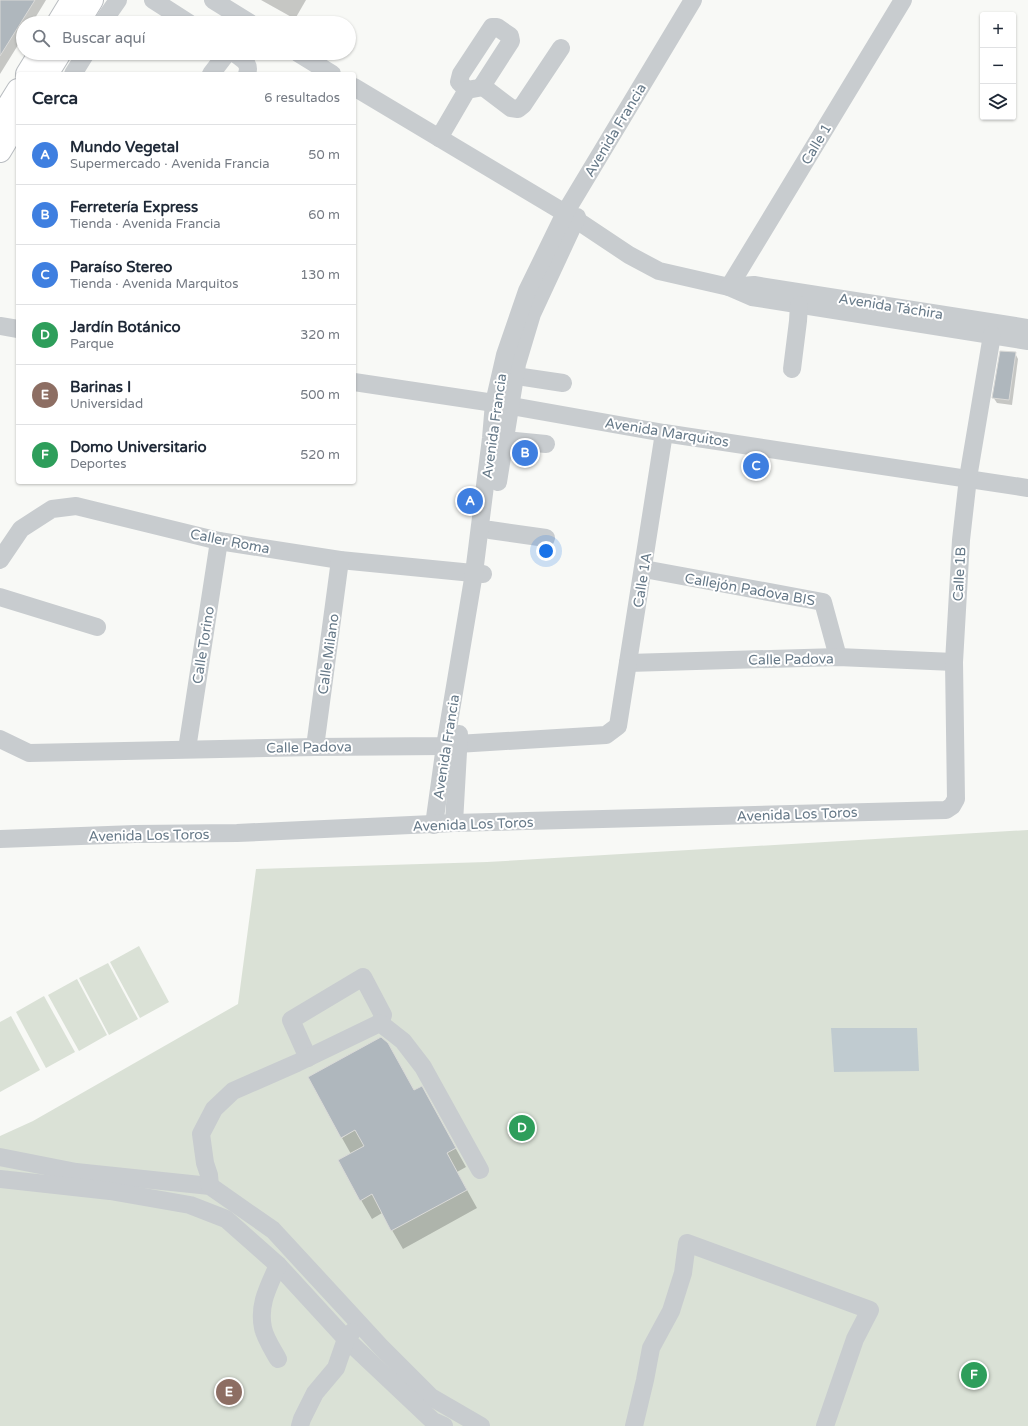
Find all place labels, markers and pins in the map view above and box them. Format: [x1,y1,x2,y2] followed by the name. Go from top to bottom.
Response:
[512,438,538,468] pin: B
[743,451,769,481] pin: C
[457,486,483,516] pin: A
[509,1113,535,1143] pin: D
[961,1360,987,1390] pin: F
[216,1377,242,1407] pin: E

